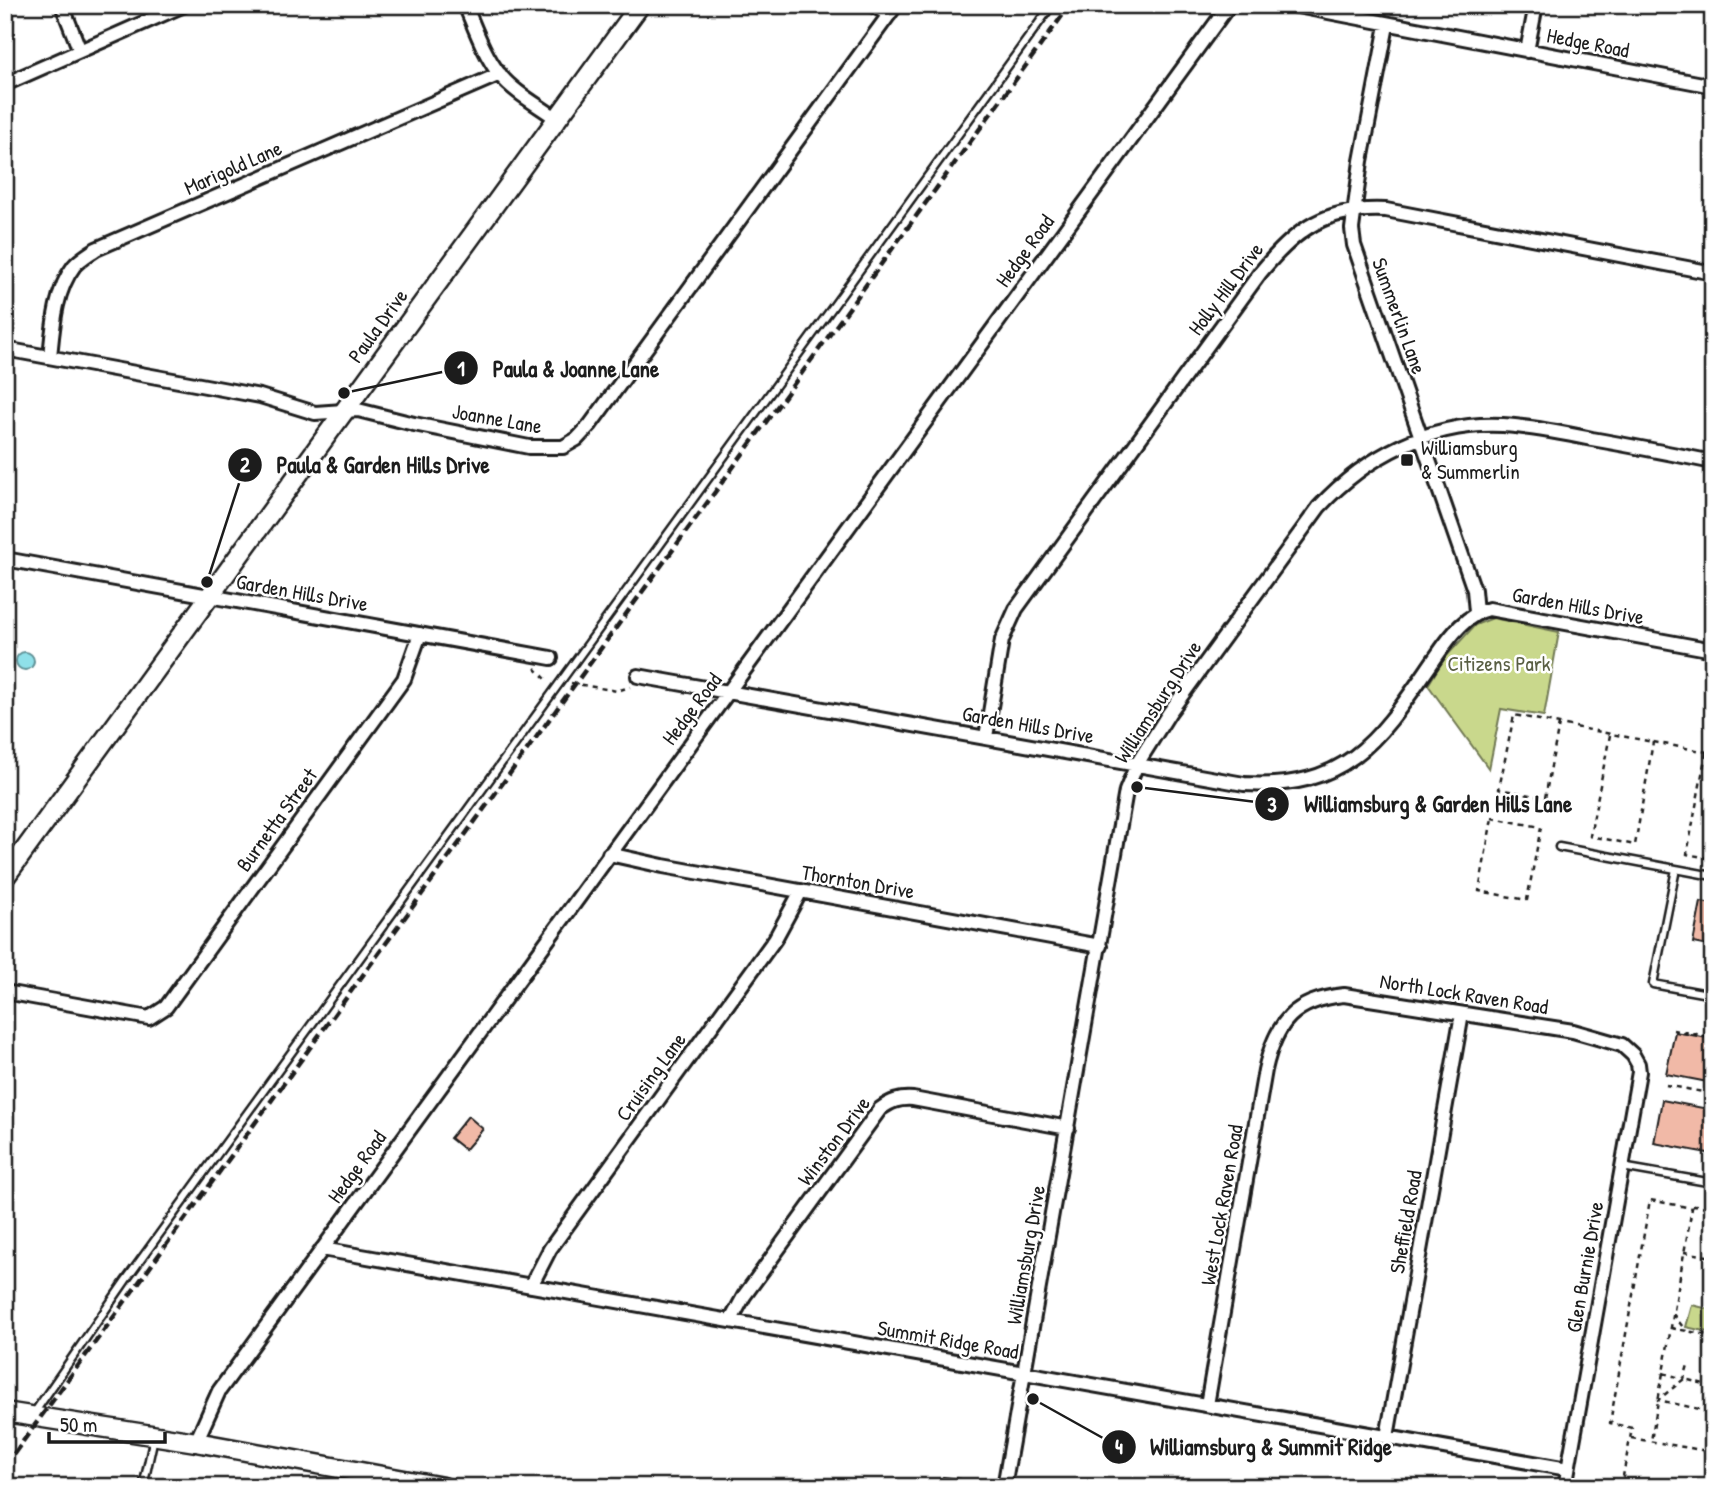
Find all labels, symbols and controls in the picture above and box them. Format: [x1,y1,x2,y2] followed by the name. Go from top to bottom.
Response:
[1544,20,1632,65] street label: Hedge Road
[179,133,286,202] street label: Marigold Lane
[988,208,1061,293] street label: Hedge Road
[1181,236,1270,341] street label: Holly Hill Drive
[1365,254,1434,378] street label: Summerlin Lane
[341,283,414,369] street label: Paula Drive
[444,346,673,390] callout: Paula & Joanne Lane
[493,353,660,384] text: Paula & Joanne Lane
[457,354,465,383] text: 1
[450,396,544,441] street label: Joanne Lane
[1421,433,1520,486] place label: Williamsburg & Summerlin
[228,443,504,487] callout: Paula & Garden Hills Drive
[276,449,490,480] text: Paula & Garden Hills Drive
[240,450,250,479] text: 2
[1399,452,1415,468] marker: Williamsburg & Summerlin
[234,567,370,618] street label: Garden Hills Drive
[1510,580,1646,631] street label: Garden Hills Drive
[1107,635,1208,769] street label: Williamsburg Drive
[1447,649,1551,678] park label: Citizens Park
[655,667,728,751] street label: Hedge Road
[960,699,1096,750] street label: Garden Hills Drive
[229,761,324,877] street label: Burnetta Street
[1255,782,1586,826] callout: Williamsburg & Garden Hills Lane
[1304,788,1573,820] text: Williamsburg & Garden Hills Lane
[1267,790,1277,819] text: 3
[799,857,917,906] street label: Thornton Drive
[1378,966,1550,1021] street label: North Lock Raven Road
[609,1026,693,1127] street label: Cruising Lane
[791,1090,877,1191] street label: Winston Drive
[1193,1122,1250,1288] street label: West Lock Raven Road
[320,1124,393,1209] street label: Hedge Road
[1382,1168,1429,1276] street label: Sheffield Road
[999,1183,1052,1327] street label: Williamsburg Drive
[1559,1199,1610,1335] street label: Glen Burnie Drive
[875,1313,1021,1366] street label: Summit Ridge Road
[49,1401,164,1445] scale bar
[60,1410,97,1439] text: 50 m
[1101,1425,1406,1469] callout: Williamsburg & Summit Ridge
[1150,1431,1393,1463] text: Williamsburg & Summit Ridge
[1115,1432,1123,1461] text: 4

